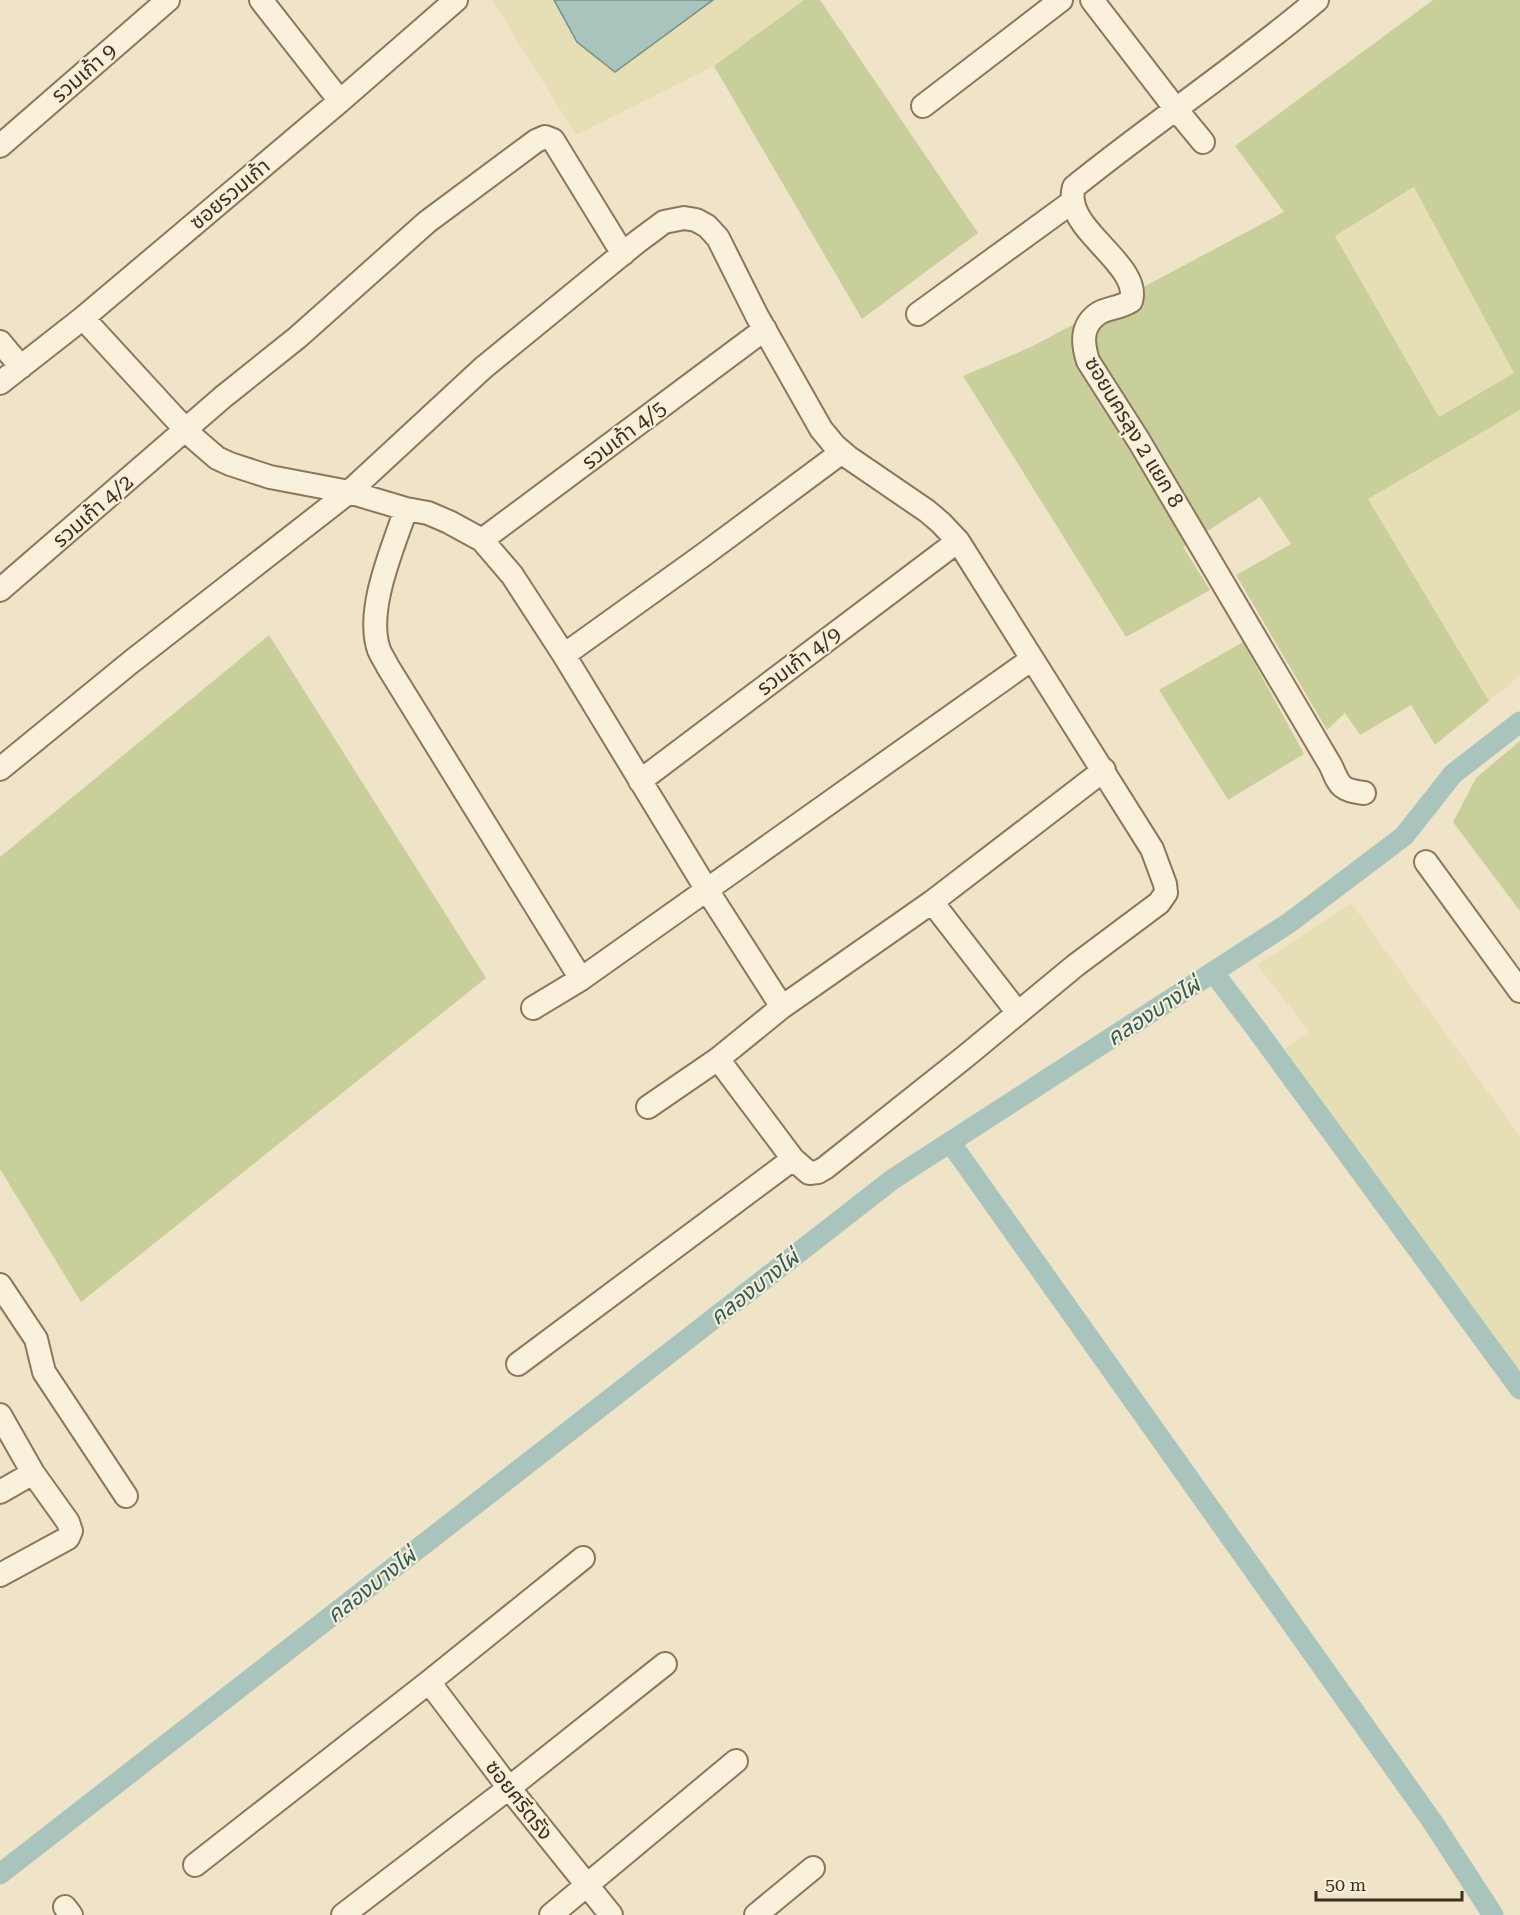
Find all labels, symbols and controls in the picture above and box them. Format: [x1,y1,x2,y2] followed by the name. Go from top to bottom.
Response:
[47,38,121,108] street label: รวมเก้า 9
[185,154,275,234] street label: ซอยรวมเก้า
[1079,352,1188,512] street label: ซอยนครลุง 2 แยก 8
[577,396,671,474] street label: รวมเก้า 4/5
[48,470,138,552] street label: รวมเก้า 4/2
[752,622,846,700] street label: รวมเก้า 4/9
[1102,971,1207,1051] water label: คลองบางไผ่
[705,1243,806,1330] water label: คลองบางไผ่
[322,1541,423,1628] water label: คลองบางไผ่
[480,1755,558,1845] street label: ซอยศรีตรัง
[1316,1864,1462,1902] scale bar
[1325,1874,1366,1895] text: 50 m

